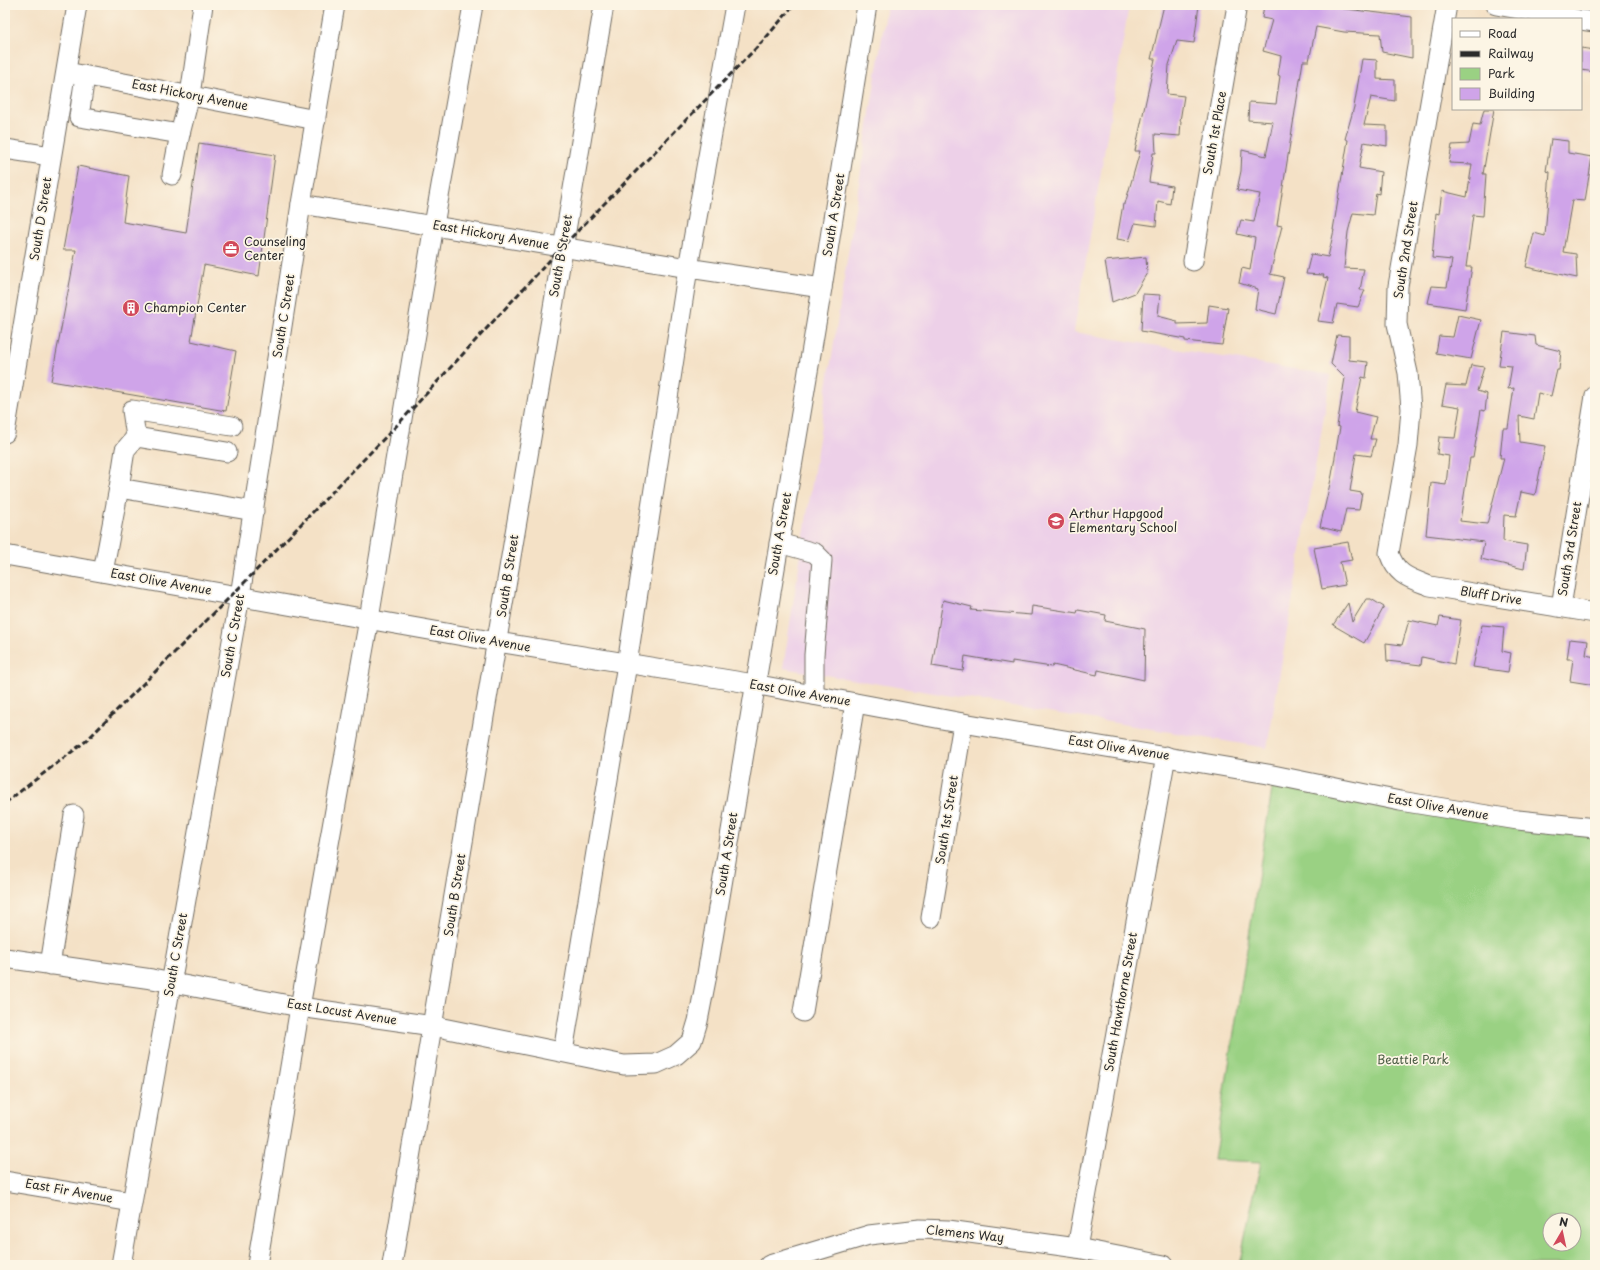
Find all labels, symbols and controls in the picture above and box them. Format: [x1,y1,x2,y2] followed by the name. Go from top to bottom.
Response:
[1452,18,1582,110] legend
[1488,24,1517,42] text: Road
[1488,44,1534,62] text: Railway
[1488,64,1515,82] text: Park
[131,74,250,114] street label: East Hickory Avenue
[1488,84,1535,102] text: Building
[1198,90,1230,176] street label: South 1st Place
[818,172,848,258] street label: South A Street
[25,176,56,262] street label: South D Street
[1388,200,1422,300] street label: South 2nd Street
[544,213,576,299] street label: South B Street
[432,215,551,253] street label: East Hickory Avenue
[244,232,306,264] place label: Counseling Center
[221,239,241,259] office icon: Counseling Center
[268,273,299,359] street label: South C Street
[121,298,141,318] building icon: Champion Center
[144,298,247,316] place label: Champion Center
[763,491,795,577] street label: South A Street
[1553,500,1585,597] street label: South 3rd Street
[1069,504,1177,536] place label: Arthur Hapgood Elementary School
[1046,511,1066,531] school or university icon: Arthur Hapgood Elementary School
[492,533,522,619] street label: South B Street
[109,563,213,599] street label: East Olive Avenue
[1459,581,1523,609] street label: Bluff Drive
[216,593,248,679] street label: South C Street
[428,620,532,656] street label: East Olive Avenue
[748,674,852,710] street label: East Olive Avenue
[1067,730,1171,764] street label: East Olive Avenue
[930,774,962,866] street label: South 1st Street
[1386,788,1490,824] street label: East Olive Avenue
[711,811,741,897] street label: South A Street
[439,852,469,938] street label: South B Street
[159,912,191,998] street label: South C Street
[1099,931,1141,1073] street label: South Hawthorne Street
[286,993,399,1029] street label: East Locust Avenue
[1377,1050,1449,1068] park label: Beattie Park
[24,1173,115,1207] street label: East Fir Avenue
[1542,1212,1582,1252] north arrow
[1558,1213,1570,1231] text: N
[925,1220,1005,1246] street label: Clemens Way

